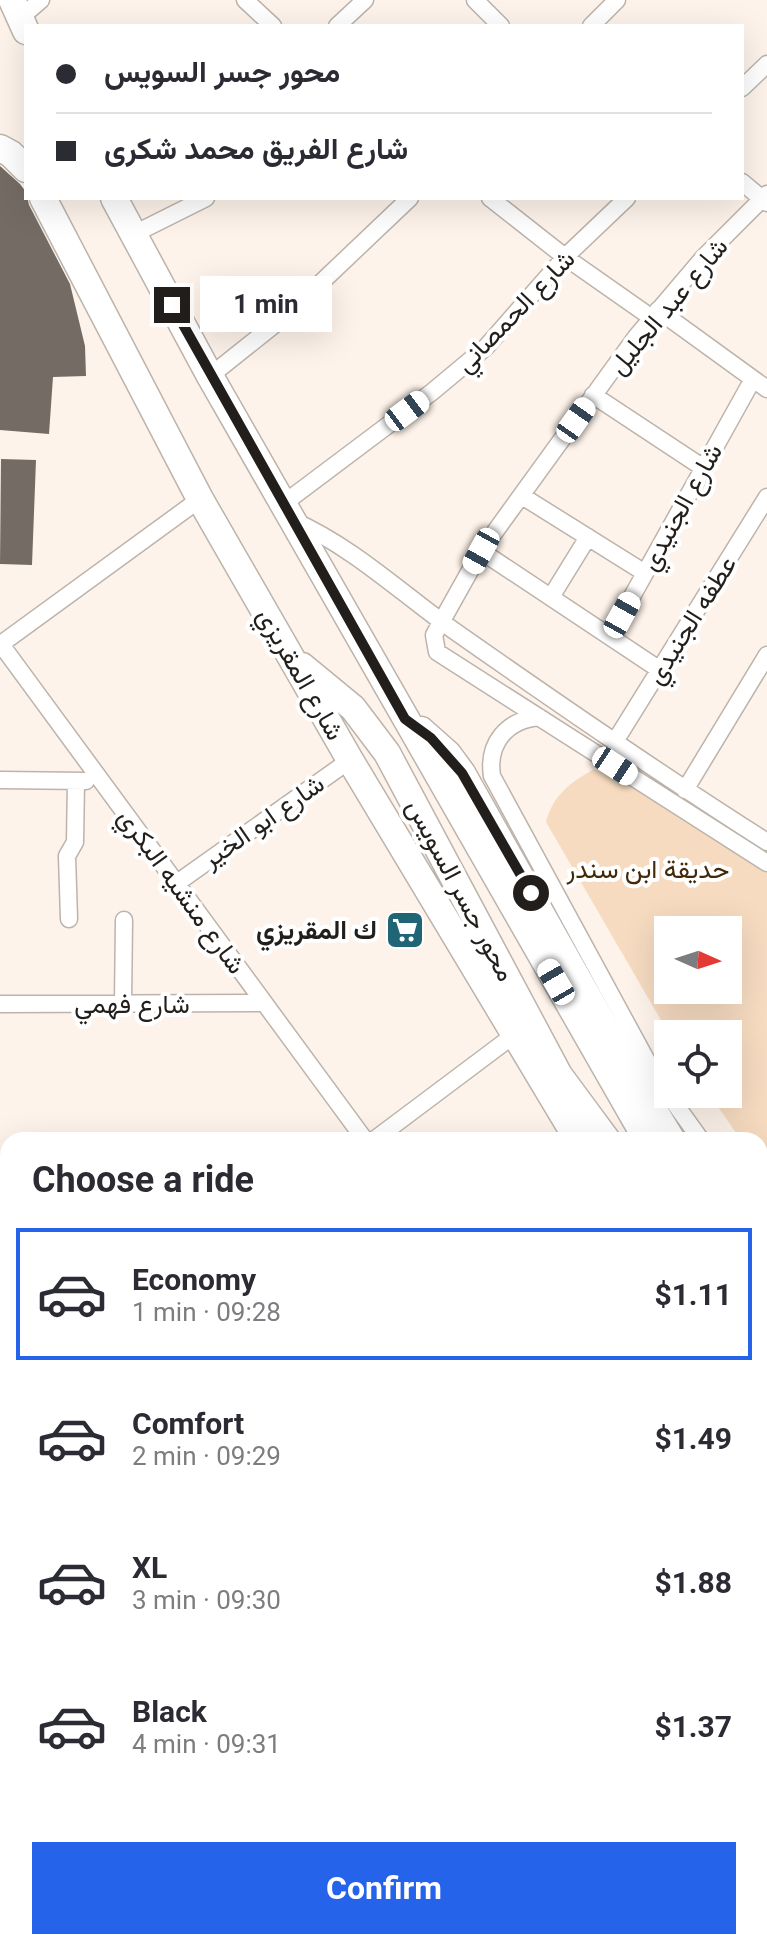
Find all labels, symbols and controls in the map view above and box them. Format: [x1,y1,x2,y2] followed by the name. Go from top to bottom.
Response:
[104,54,340,89] text: محور جسر السويس
[104,131,408,166] text: شارع الفريق محمد شكرى
[602,232,736,382] street label: شارع عبد الجليل
[449,244,585,383] street label: شارع الحمصاني
[200,277,332,333] callout: 1 min
[154,287,190,323] route end
[233,289,299,319] text: 1 min
[381,387,433,435] car
[552,393,600,447] car
[634,438,733,579] street label: شارع الجنيدي
[459,524,503,578] car
[640,550,747,693] street label: عطفه الجنيدي
[600,588,644,642] car
[246,603,351,748] street label: شارع المقريزي
[588,743,642,789] car
[195,768,332,877] street label: شارع ابو الخير
[400,794,522,987] street label: محور جسر السويس
[107,803,252,983] street label: شارع منشيه البكري
[565,854,730,885] park label: حديقة ابن سندر
[513,875,549,911] route start
[384,909,426,951] supermarket icon: ك المقريزي
[256,915,377,952] place label: ك المقريزي
[654,916,742,1004] north arrow
[654,916,742,1108] map controls
[534,955,578,1009] car
[74,989,190,1025] street label: شارع فهمي
[654,1020,742,1108] button: locate
[32,1159,254,1201] text: Choose a ride
[36,1258,108,1330] icon: car
[132,1262,256,1297] text: Economy
[654,1277,732,1312] text: $1.11
[132,1297,281,1327] text: 1 min · 09:28
[36,1402,108,1474] icon: car
[132,1406,244,1441] text: Comfort
[654,1421,732,1456] text: $1.49
[132,1441,281,1471] text: 2 min · 09:29
[36,1546,108,1618] icon: car
[132,1550,167,1585] text: XL
[654,1565,732,1600] text: $1.88
[132,1585,281,1615] text: 3 min · 09:30
[36,1690,108,1762] icon: car
[132,1694,207,1729] text: Black
[654,1709,732,1744] text: $1.37
[132,1729,281,1759] text: 4 min · 09:31
[32,1842,736,1934] button: Confirm

